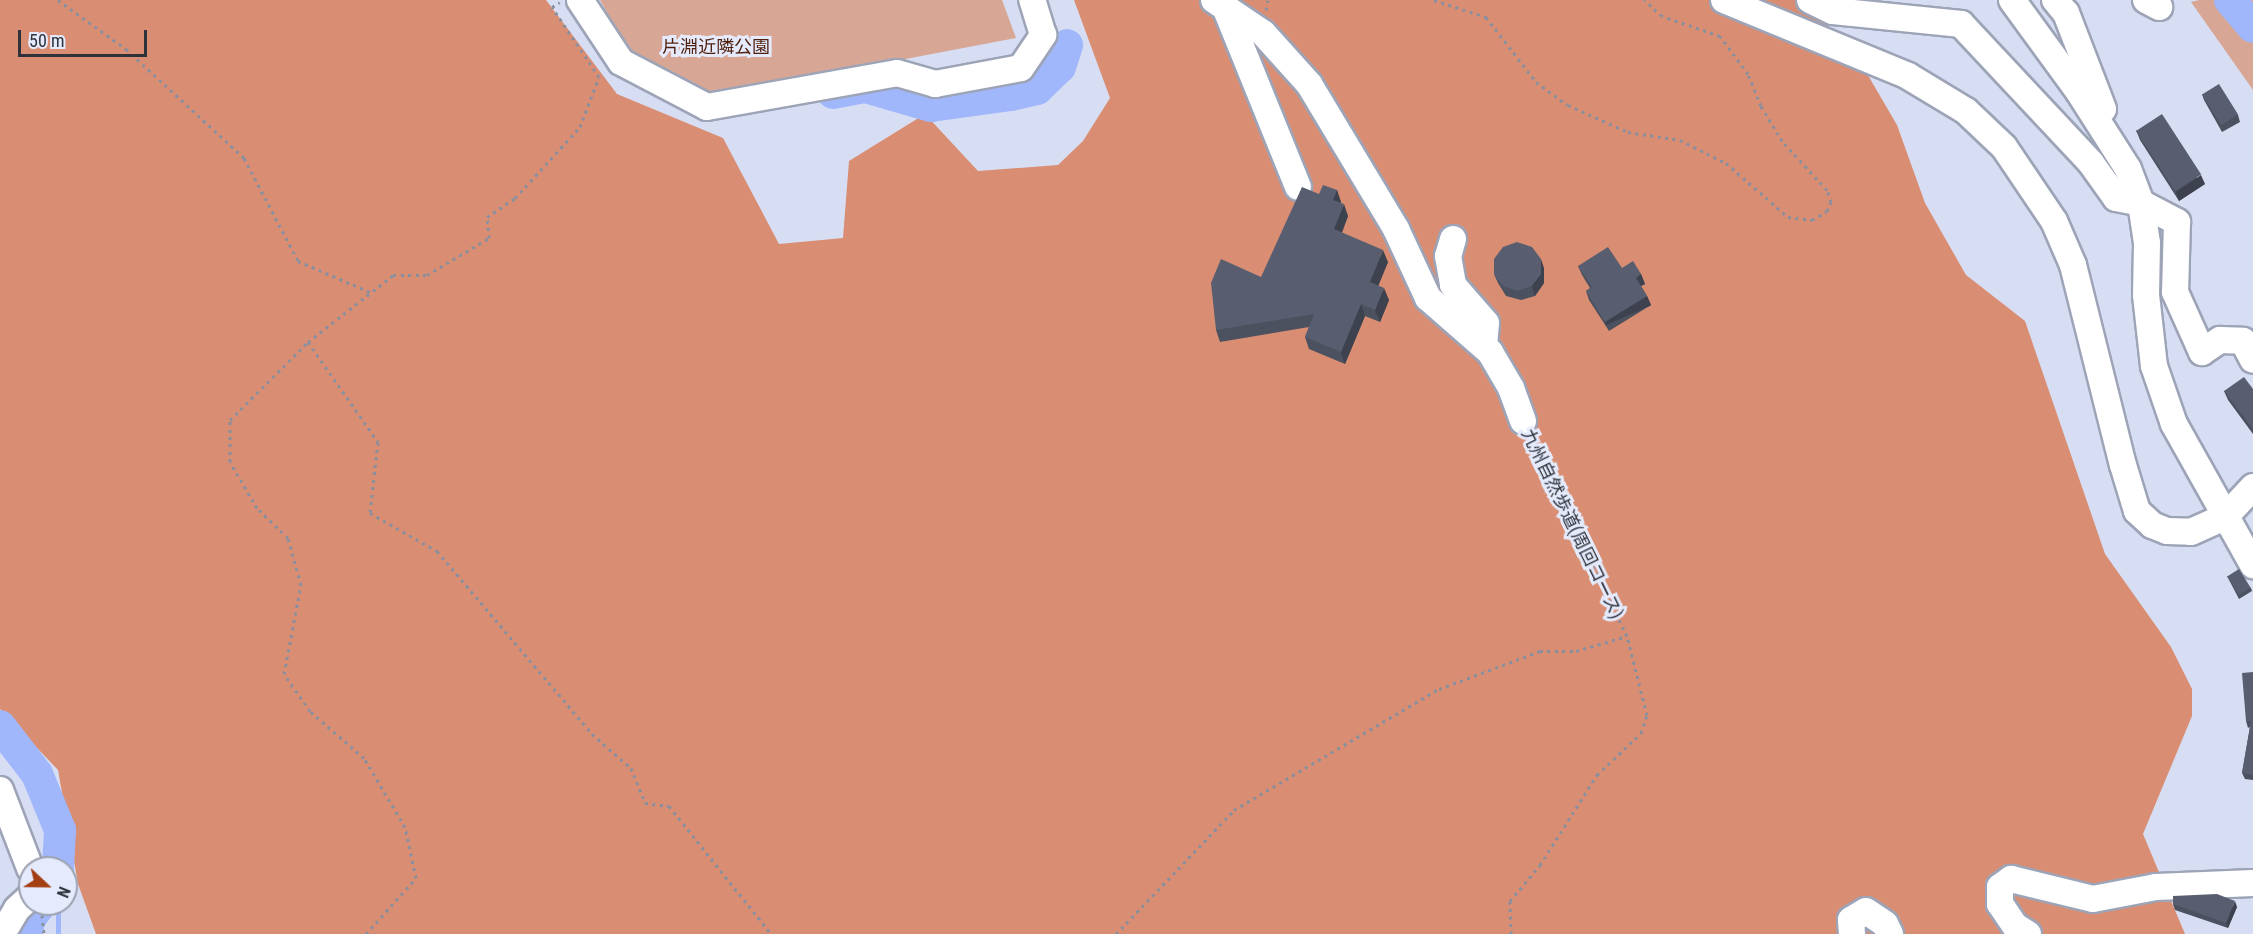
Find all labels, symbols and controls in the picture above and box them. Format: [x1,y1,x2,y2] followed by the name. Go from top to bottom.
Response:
[21,18,150,56] scale bar
[29,30,64,51] text: 50 m
[662,36,770,58] park label: 片淵近隣公園
[1516,425,1628,623] street label: 九州自然歩道(周回コース)
[18,856,78,916] north arrow
[53,884,74,900] text: N

